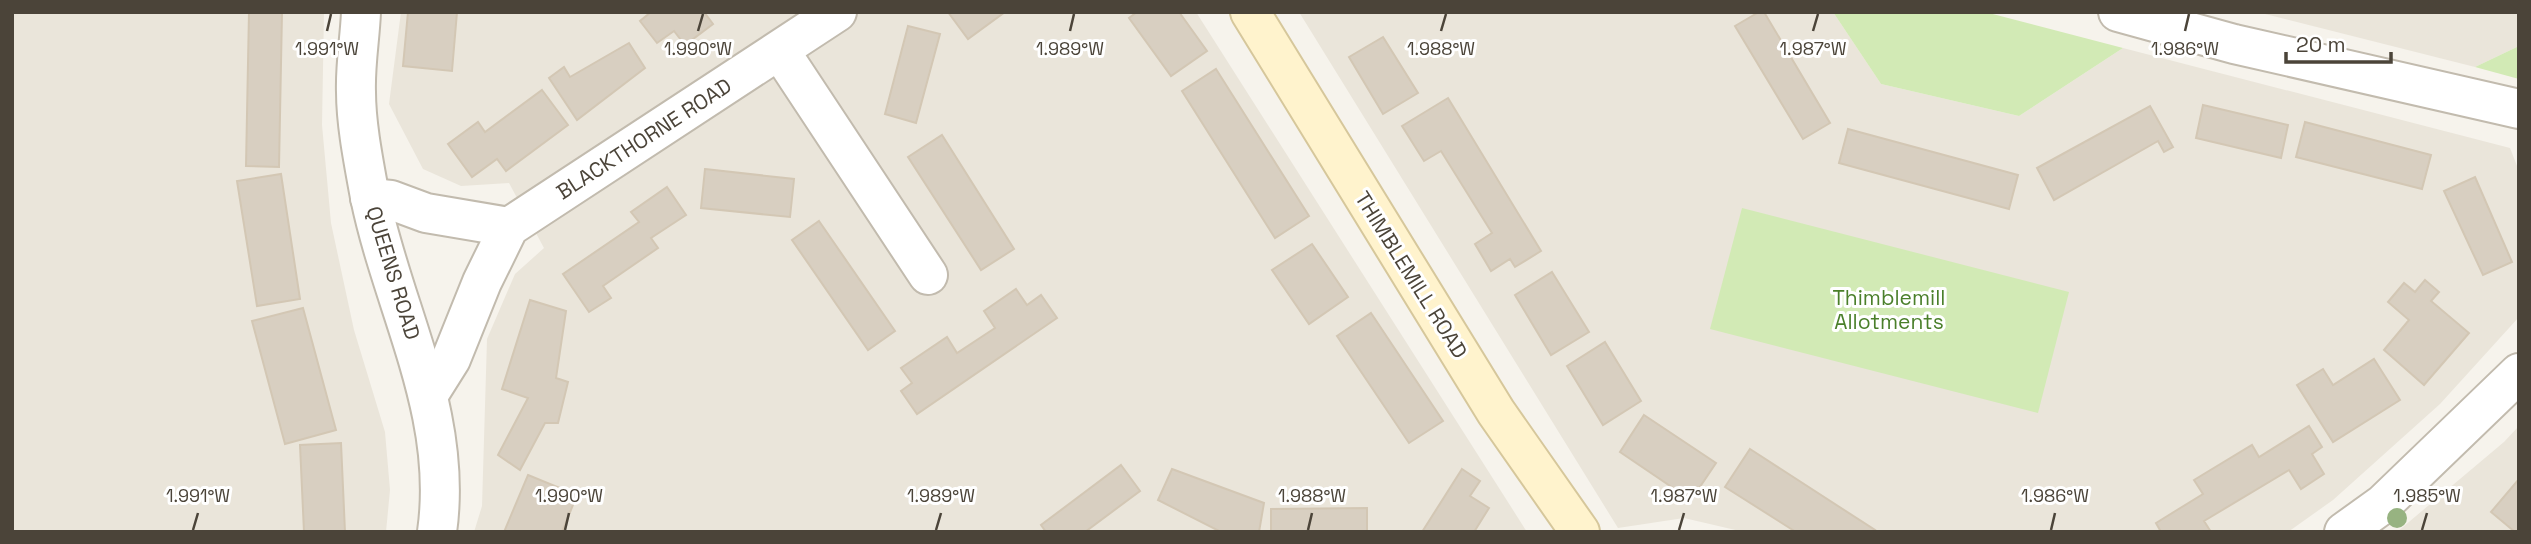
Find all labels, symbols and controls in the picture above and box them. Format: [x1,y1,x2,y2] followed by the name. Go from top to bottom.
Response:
[2286,21,2391,65] scale bar
[2296,31,2346,58] text: 20 m
[295,37,359,60] text: 1.991°W
[664,37,732,60] text: 1.990°W
[1036,37,1104,60] text: 1.989°W
[1407,37,1475,60] text: 1.988°W
[1780,37,1847,60] text: 1.987°W
[2151,37,2219,60] text: 1.986°W
[551,72,736,205] street label: BLACKTHORNE ROAD
[1349,186,1474,363] street label: THIMBLEMILL ROAD
[360,203,427,343] street label: QUEENS ROAD
[1832,284,1946,335] park label: Thimblemill Allotments
[166,484,230,507] text: 1.991°W
[535,484,603,507] text: 1.990°W
[907,484,975,507] text: 1.989°W
[1278,484,1346,507] text: 1.988°W
[1651,484,1718,507] text: 1.987°W
[2021,484,2089,507] text: 1.986°W
[2393,484,2461,507] text: 1.985°W

